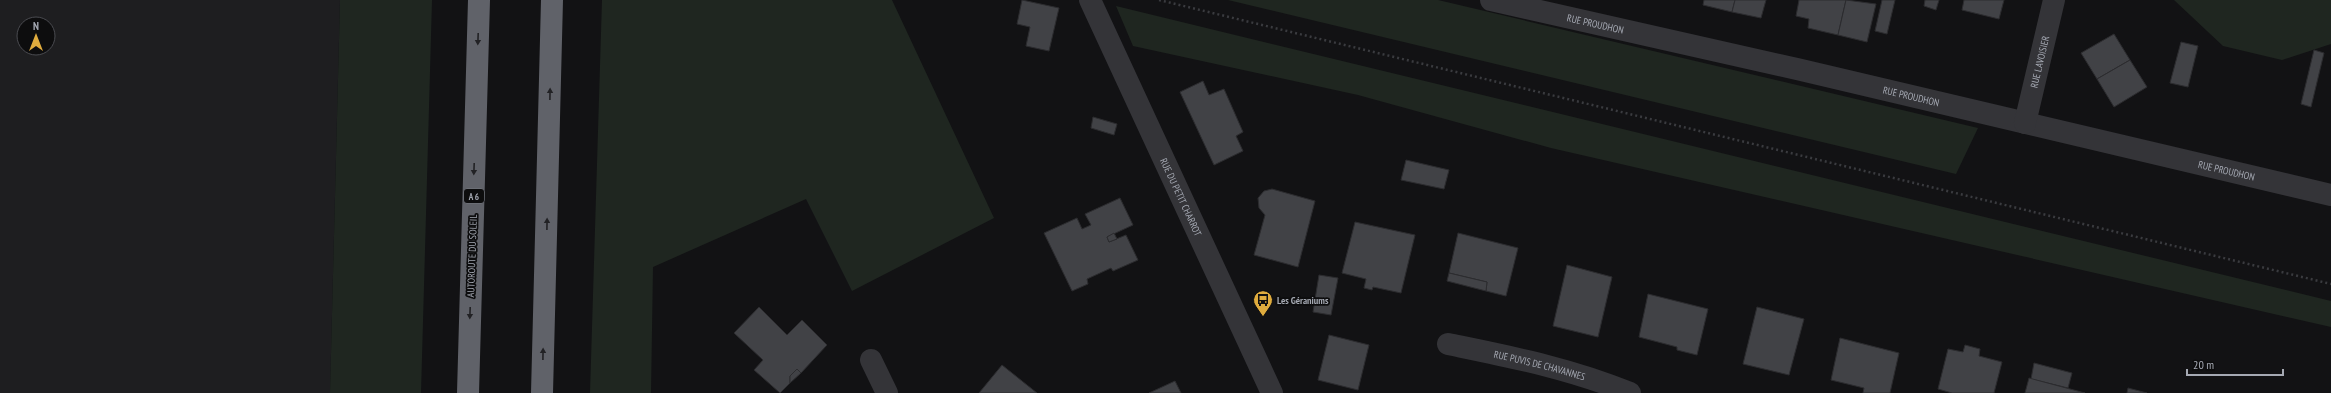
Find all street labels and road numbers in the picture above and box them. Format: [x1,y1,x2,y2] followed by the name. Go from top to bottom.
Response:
[1566,11,1625,36] street label: RUE PROUDHON
[2027,34,2052,89] street label: RUE LAVOISIER
[1882,83,1941,109] street label: RUE PROUDHON
[1158,156,1205,239] street label: RUE DU PETIT CHARROT
[2197,157,2256,183] street label: RUE PROUDHON
[464,189,484,203] road number: A 6
[464,214,480,298] street label: AUTOROUTE DU SOLEIL
[1493,347,1587,383] street label: RUE PUVIS DE CHAVANNES

